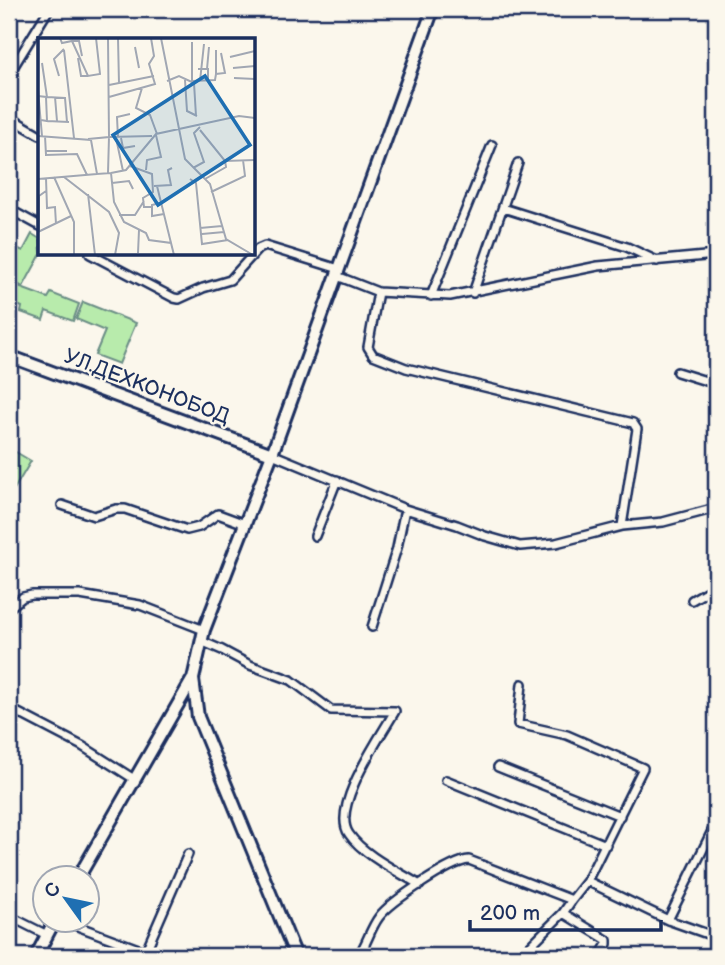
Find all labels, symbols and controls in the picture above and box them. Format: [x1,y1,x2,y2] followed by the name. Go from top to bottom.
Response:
[38,38,256,256] inset map
[61,343,233,430] street label: УЛ.ДЕХКОНОБОД
[32,864,102,934] north arrow
[40,879,66,902] text: С
[470,888,660,932] scale bar
[480,901,540,926] text: 200 m

